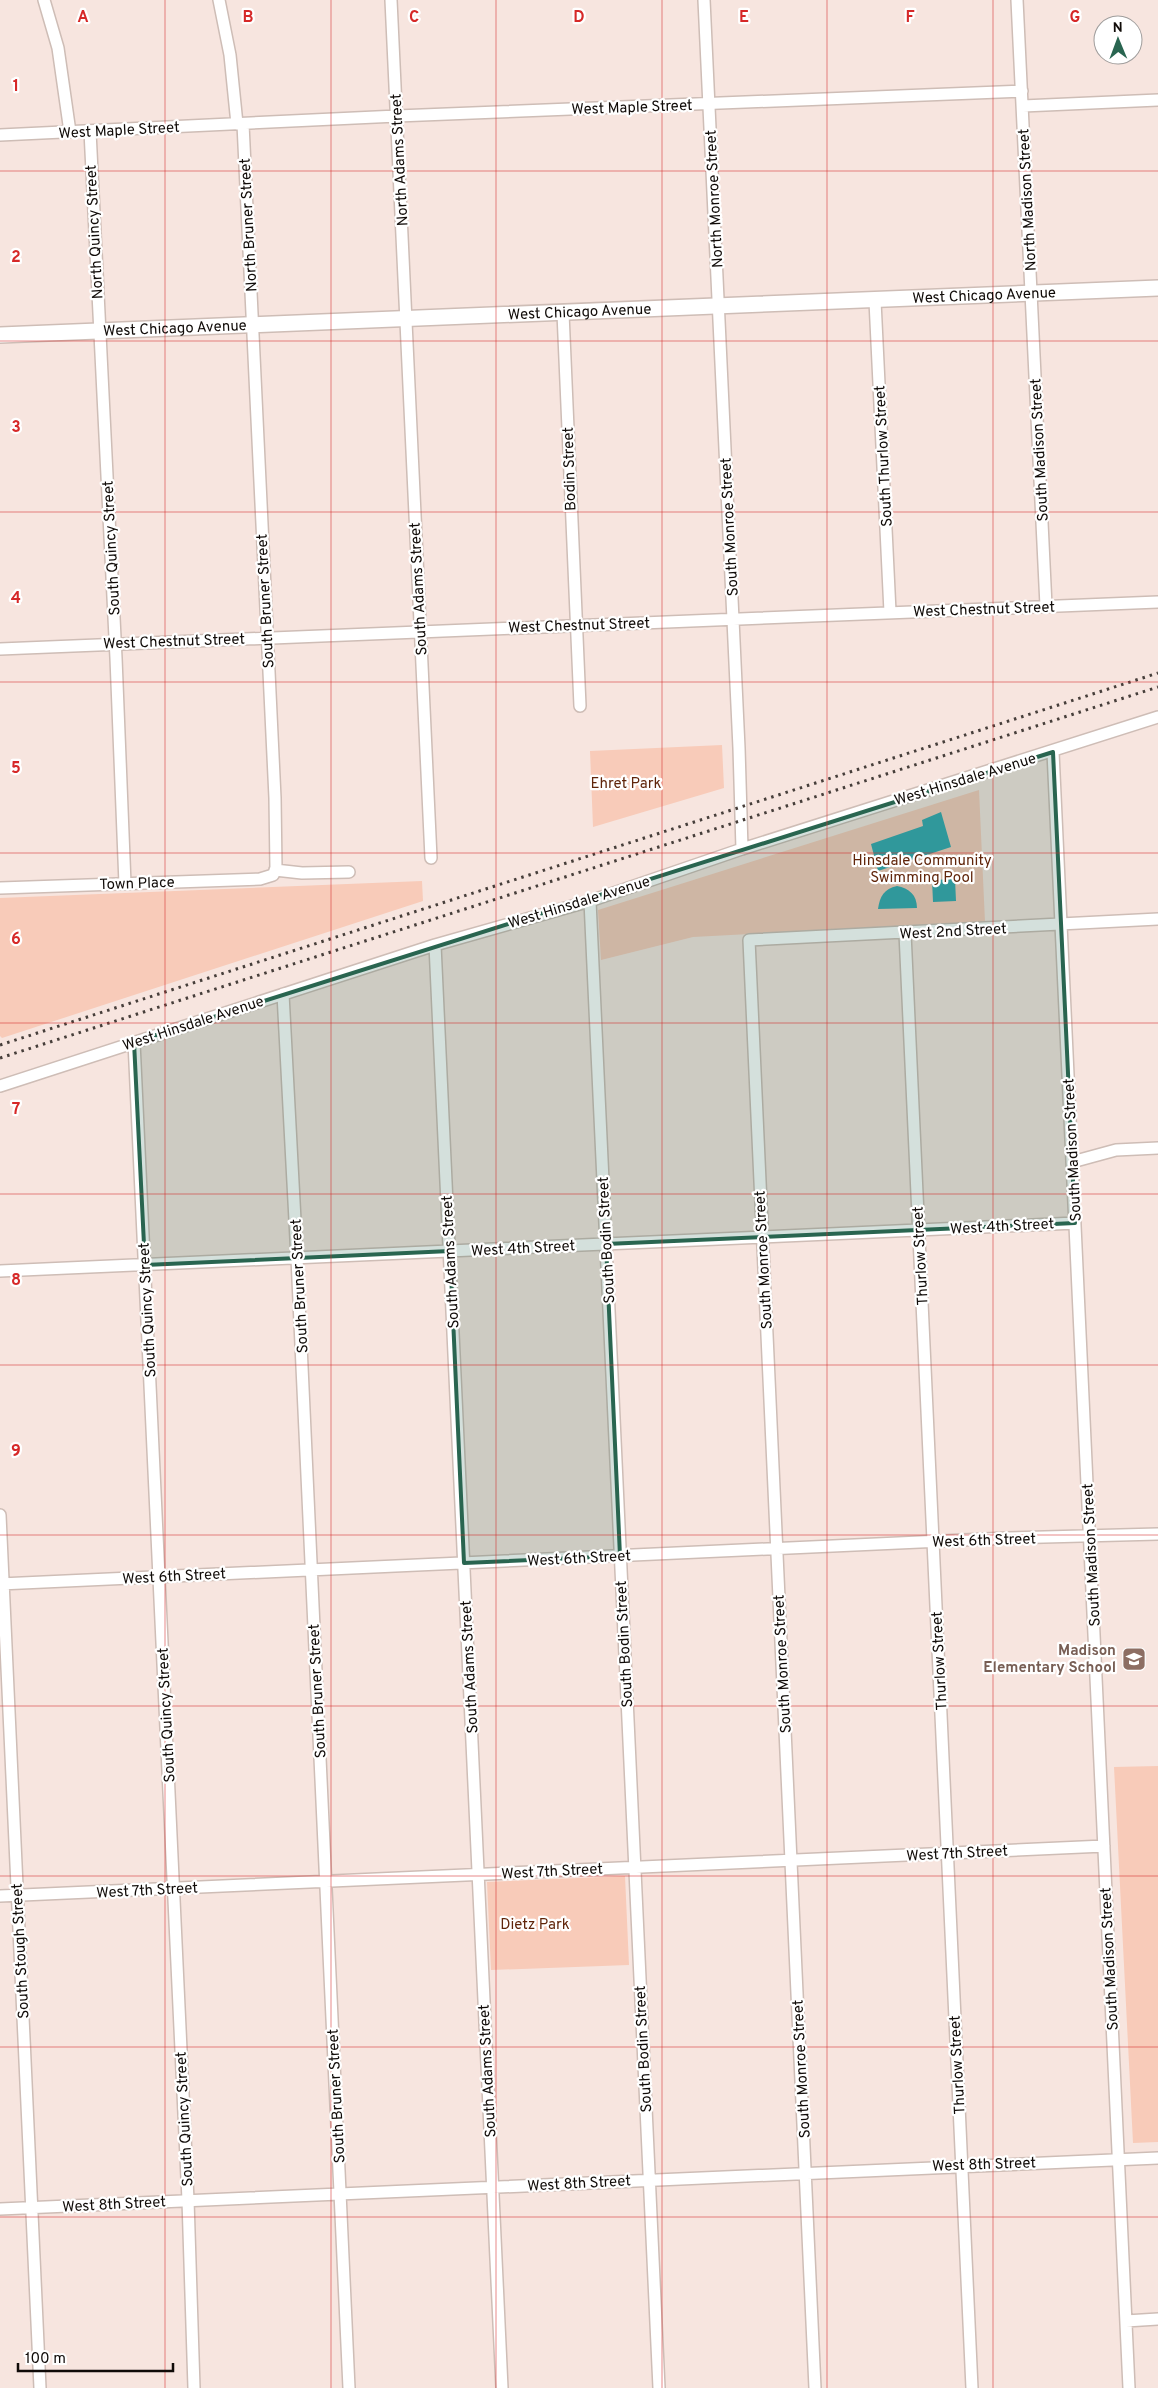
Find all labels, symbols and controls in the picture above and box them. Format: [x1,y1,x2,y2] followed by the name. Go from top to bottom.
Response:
[77,8,89,28] text: A
[242,8,254,28] text: B
[409,8,419,28] text: C
[573,8,585,28] text: D
[739,8,749,28] text: E
[905,8,915,28] text: F
[1070,8,1080,28] text: G
[1093,15,1143,65] north arrow
[1113,20,1123,37] text: N
[13,77,19,97] text: 1
[388,93,413,227] street label: North Adams Street
[571,97,693,120] street label: West Maple Street
[58,119,180,144] street label: West Maple Street
[1015,128,1042,272] street label: North Madison Street
[702,129,729,268] street label: North Monroe Street
[237,158,262,292] street label: North Bruner Street
[82,164,109,300] street label: North Quincy Street
[11,248,21,268] text: 2
[912,284,1056,309] street label: West Chicago Avenue
[507,301,652,325] street label: West Chicago Avenue
[103,317,247,342] street label: West Chicago Avenue
[1027,378,1054,522] street label: South Madison Street
[871,385,898,527] street label: South Thurlow Street
[11,418,21,438] text: 3
[560,427,581,511] street label: Bodin Street
[717,457,744,597] street label: South Monroe Street
[99,480,126,616] street label: South Quincy Street
[407,522,432,656] street label: South Adams Street
[253,533,280,669] street label: South Bruner Street
[11,589,21,609] text: 4
[913,599,1055,622] street label: West Chestnut Street
[508,615,650,638] street label: West Chestnut Street
[103,631,245,654] street label: West Chestnut Street
[892,750,1039,811] street label: West Hinsdale Avenue
[11,759,21,779] text: 5
[590,775,662,794] park label: Ehret Park
[852,852,992,888] park label: Hinsdale Community Swimming Pool
[506,873,653,934] street label: West Hinsdale Avenue
[99,874,175,895] street label: Town Place
[899,920,1007,945] street label: West 2nd Street
[11,930,21,950] text: 6
[120,993,266,1056] street label: West Hinsdale Avenue
[1060,1078,1087,1222] street label: South Madison Street
[12,1100,20,1120] text: 7
[595,1176,620,1304] street label: South Bodin Street
[751,1190,778,1330] street label: South Monroe Street
[439,1195,464,1329] street label: South Adams Street
[909,1206,934,1306] street label: Thurlow Street
[950,1215,1055,1240] street label: West 4th Street
[287,1218,314,1354] street label: South Bruner Street
[471,1237,576,1262] street label: West 4th Street
[135,1242,162,1378] street label: South Quincy Street
[11,1271,21,1291] text: 8
[11,1442,21,1462] text: 9
[1079,1483,1106,1627] street label: South Madison Street
[932,1530,1036,1553] street label: West 6th Street
[527,1547,631,1572] street label: West 6th Street
[122,1565,226,1590] street label: West 6th Street
[613,1580,638,1708] street label: South Bodin Street
[770,1594,797,1734] street label: South Monroe Street
[458,1600,483,1734] street label: South Adams Street
[928,1611,953,1711] street label: Thurlow Street
[305,1623,332,1759] street label: South Bruner Street
[983,1642,1116,1678] place label: Madison Elementary School
[1121,1646,1147,1672] school or university icon: Madison Elementary School
[154,1647,181,1783] street label: South Quincy Street
[906,1842,1008,1867] street label: West 7th Street
[501,1860,603,1885] street label: West 7th Street
[96,1879,198,1904] street label: West 7th Street
[8,1883,35,2019] street label: South Stough Street
[1097,1887,1124,2031] street label: South Madison Street
[500,1916,570,1935] park label: Dietz Park
[632,1985,657,2113] street label: South Bodin Street
[789,1999,816,2139] street label: South Monroe Street
[476,2004,501,2138] street label: South Adams Street
[946,2015,971,2115] street label: Thurlow Street
[324,2028,351,2164] street label: South Bruner Street
[172,2051,199,2187] street label: South Quincy Street
[932,2154,1036,2177] street label: West 8th Street
[527,2172,631,2197] street label: West 8th Street
[62,2193,166,2218] street label: West 8th Street
[18,2340,172,2372] scale bar
[25,2350,66,2369] text: 100 m

